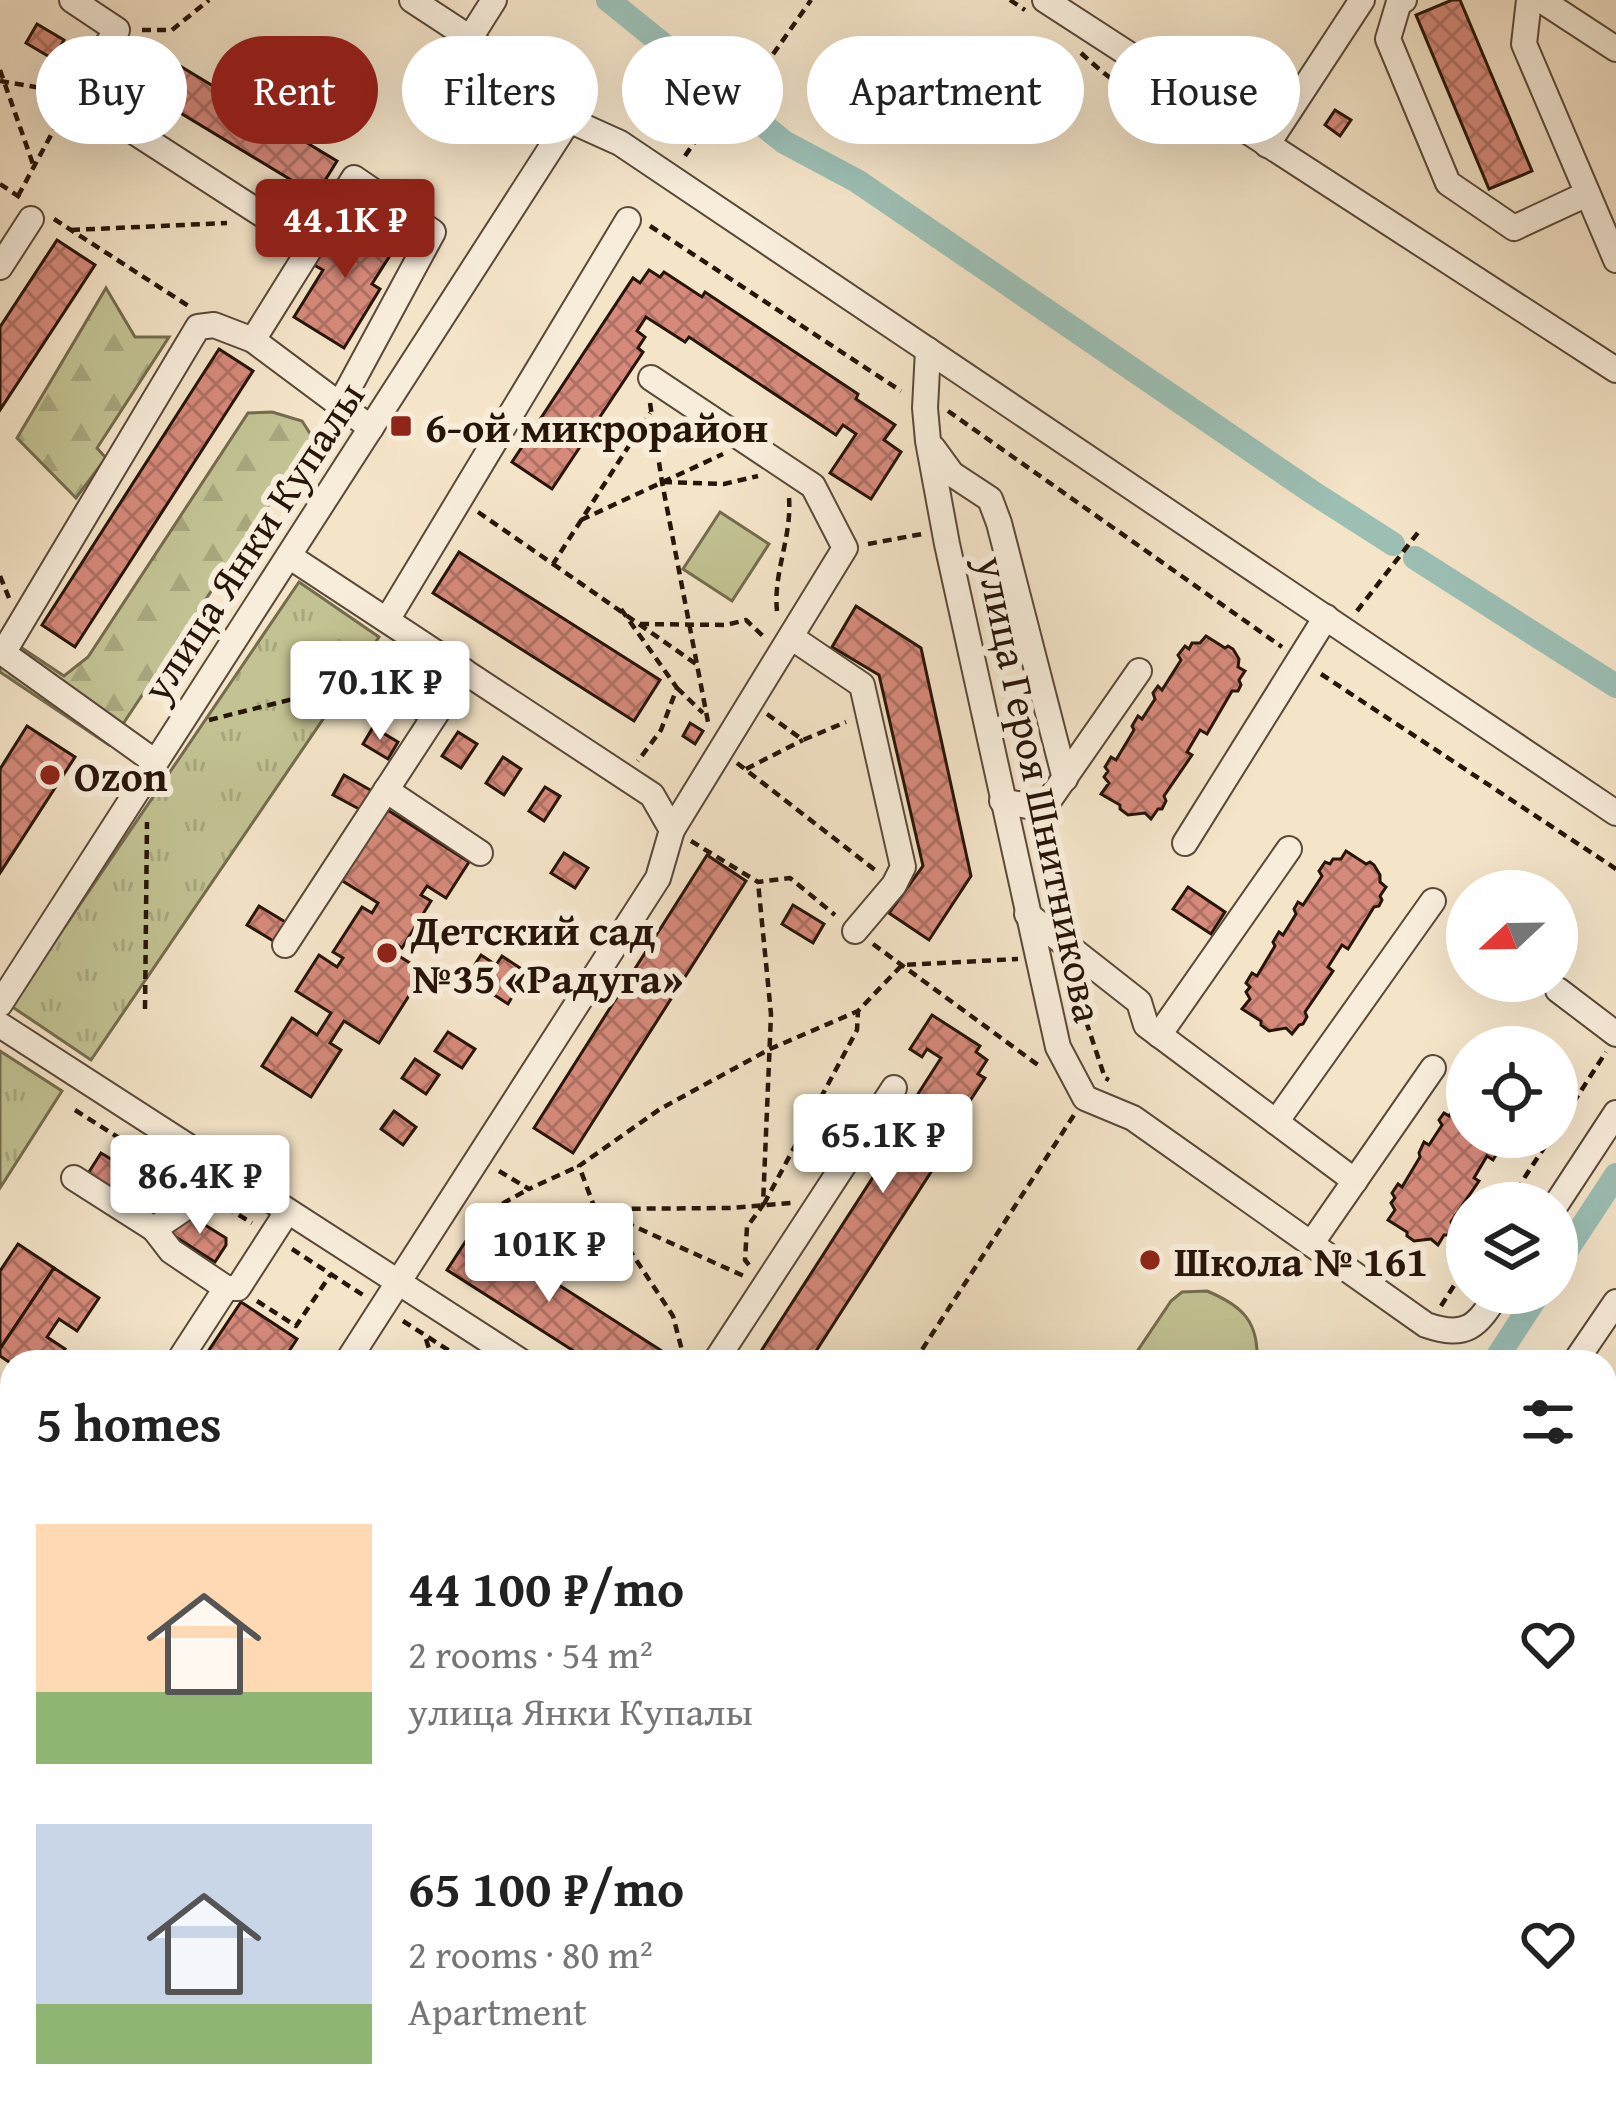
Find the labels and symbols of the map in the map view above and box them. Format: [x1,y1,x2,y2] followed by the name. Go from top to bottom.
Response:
[234,179,456,281] pin: 44.1K ₽
[125,369,379,714] street label: улица Янки Купалы
[425,396,768,457] place label: 6-ой микрорайон
[388,413,414,439] marker: 6-ой микрорайон
[962,549,1120,1028] street label: улица Героя Шнитникова
[269,641,491,743] pin: 70.1K ₽
[74,745,168,806] place label: Ozon
[37,762,63,788] marker: Ozon
[1446,870,1578,1002] north arrow
[410,899,683,1008] place label: Детский сад №35 «Радуга»
[374,940,400,966] marker: Детский сад №35 «Радуга»
[772,1094,994,1196] pin: 65.1K ₽
[89,1135,311,1237] pin: 86.4K ₽
[451,1203,647,1305] pin: 101K ₽
[1174,1230,1428,1291] place label: Школа № 161
[1137,1247,1163,1273] marker: Школа № 161

